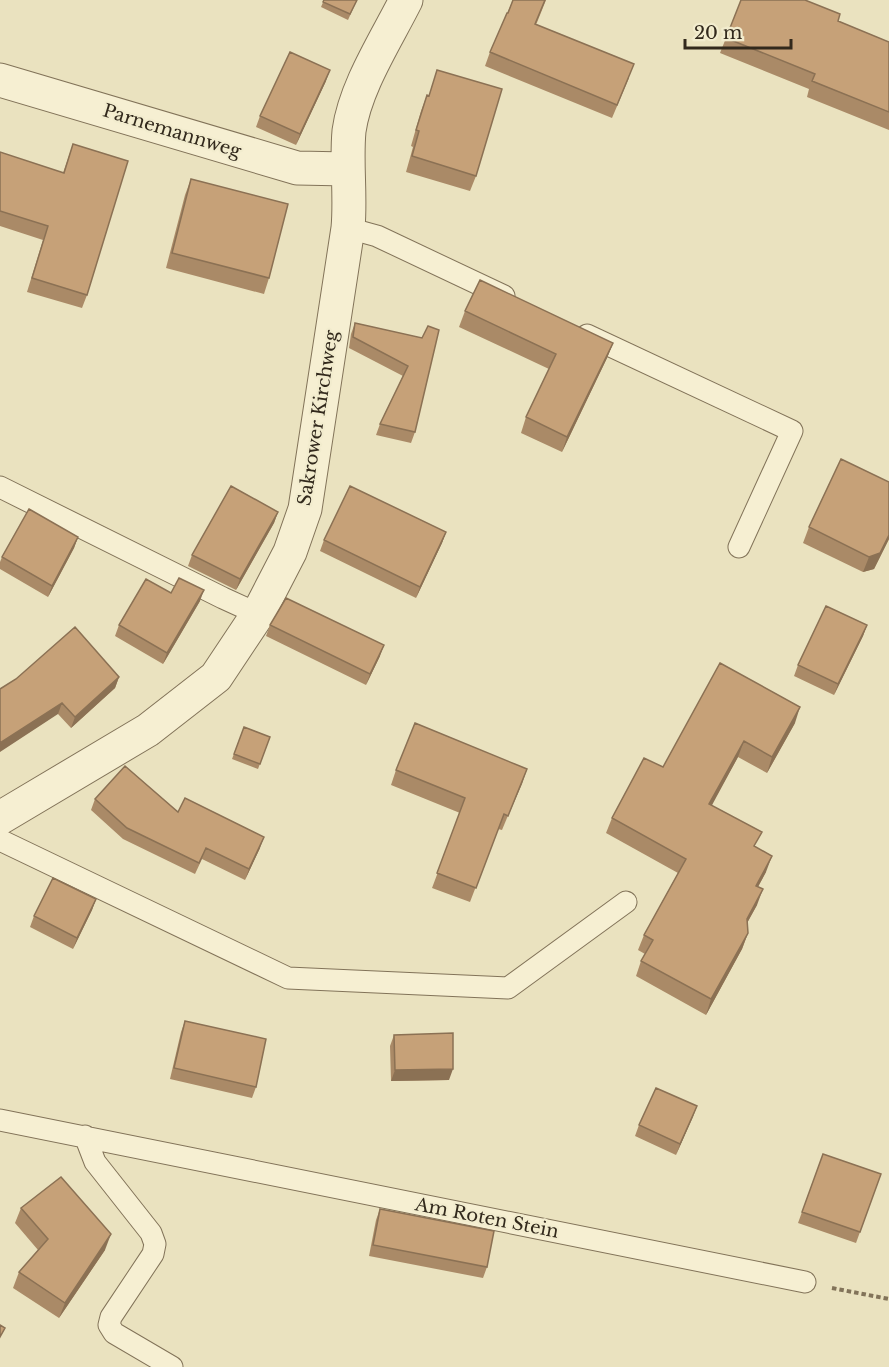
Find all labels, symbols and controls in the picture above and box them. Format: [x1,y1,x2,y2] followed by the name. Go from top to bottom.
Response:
[685,12,792,50] scale bar
[694,22,742,44] text: 20 m
[100,100,244,163] street label: Parnemannweg
[293,328,343,507] street label: Sakrower Kirchweg
[412,1193,561,1243] street label: Am Roten Stein

